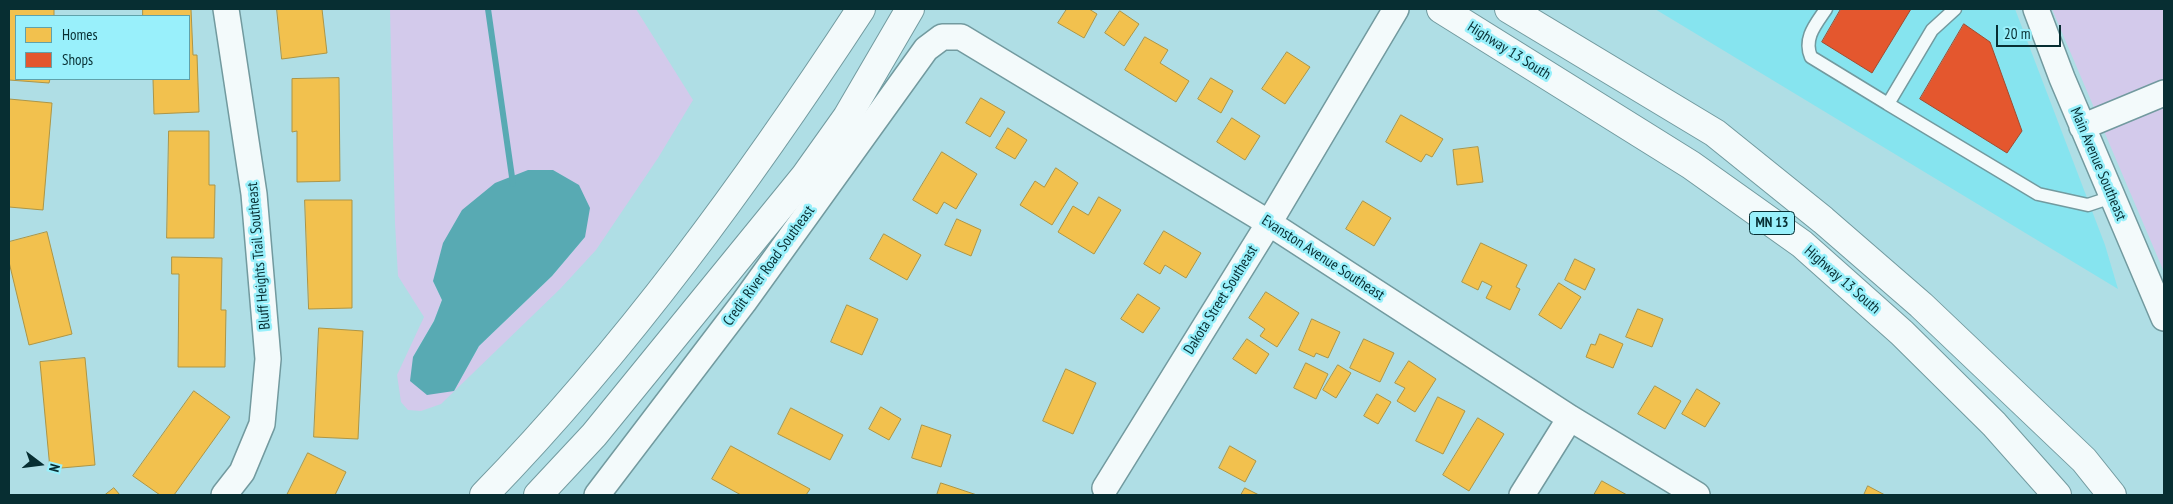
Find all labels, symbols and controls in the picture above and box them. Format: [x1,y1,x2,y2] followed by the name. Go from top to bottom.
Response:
[15,15,190,80] legend
[1998,15,2063,47] scale bar
[1464,18,1554,84] street label: Highway 13 South
[2004,24,2030,43] text: 20 m
[62,25,98,44] text: Homes
[62,50,93,69] text: Shops
[2066,105,2130,223] street label: Main Avenue Southeast
[244,182,274,330] street label: Bluff Heights Trail Southeast
[719,202,819,330] street label: Credit River Road Southeast
[1258,212,1388,304] street label: Evanston Avenue Southeast
[1750,212,1794,234] road number: MN 13
[1180,242,1262,358] street label: Dakota Street Southeast
[1800,242,1884,318] street label: Highway 13 South
[15,439,65,489] north arrow
[45,462,64,474] text: N

